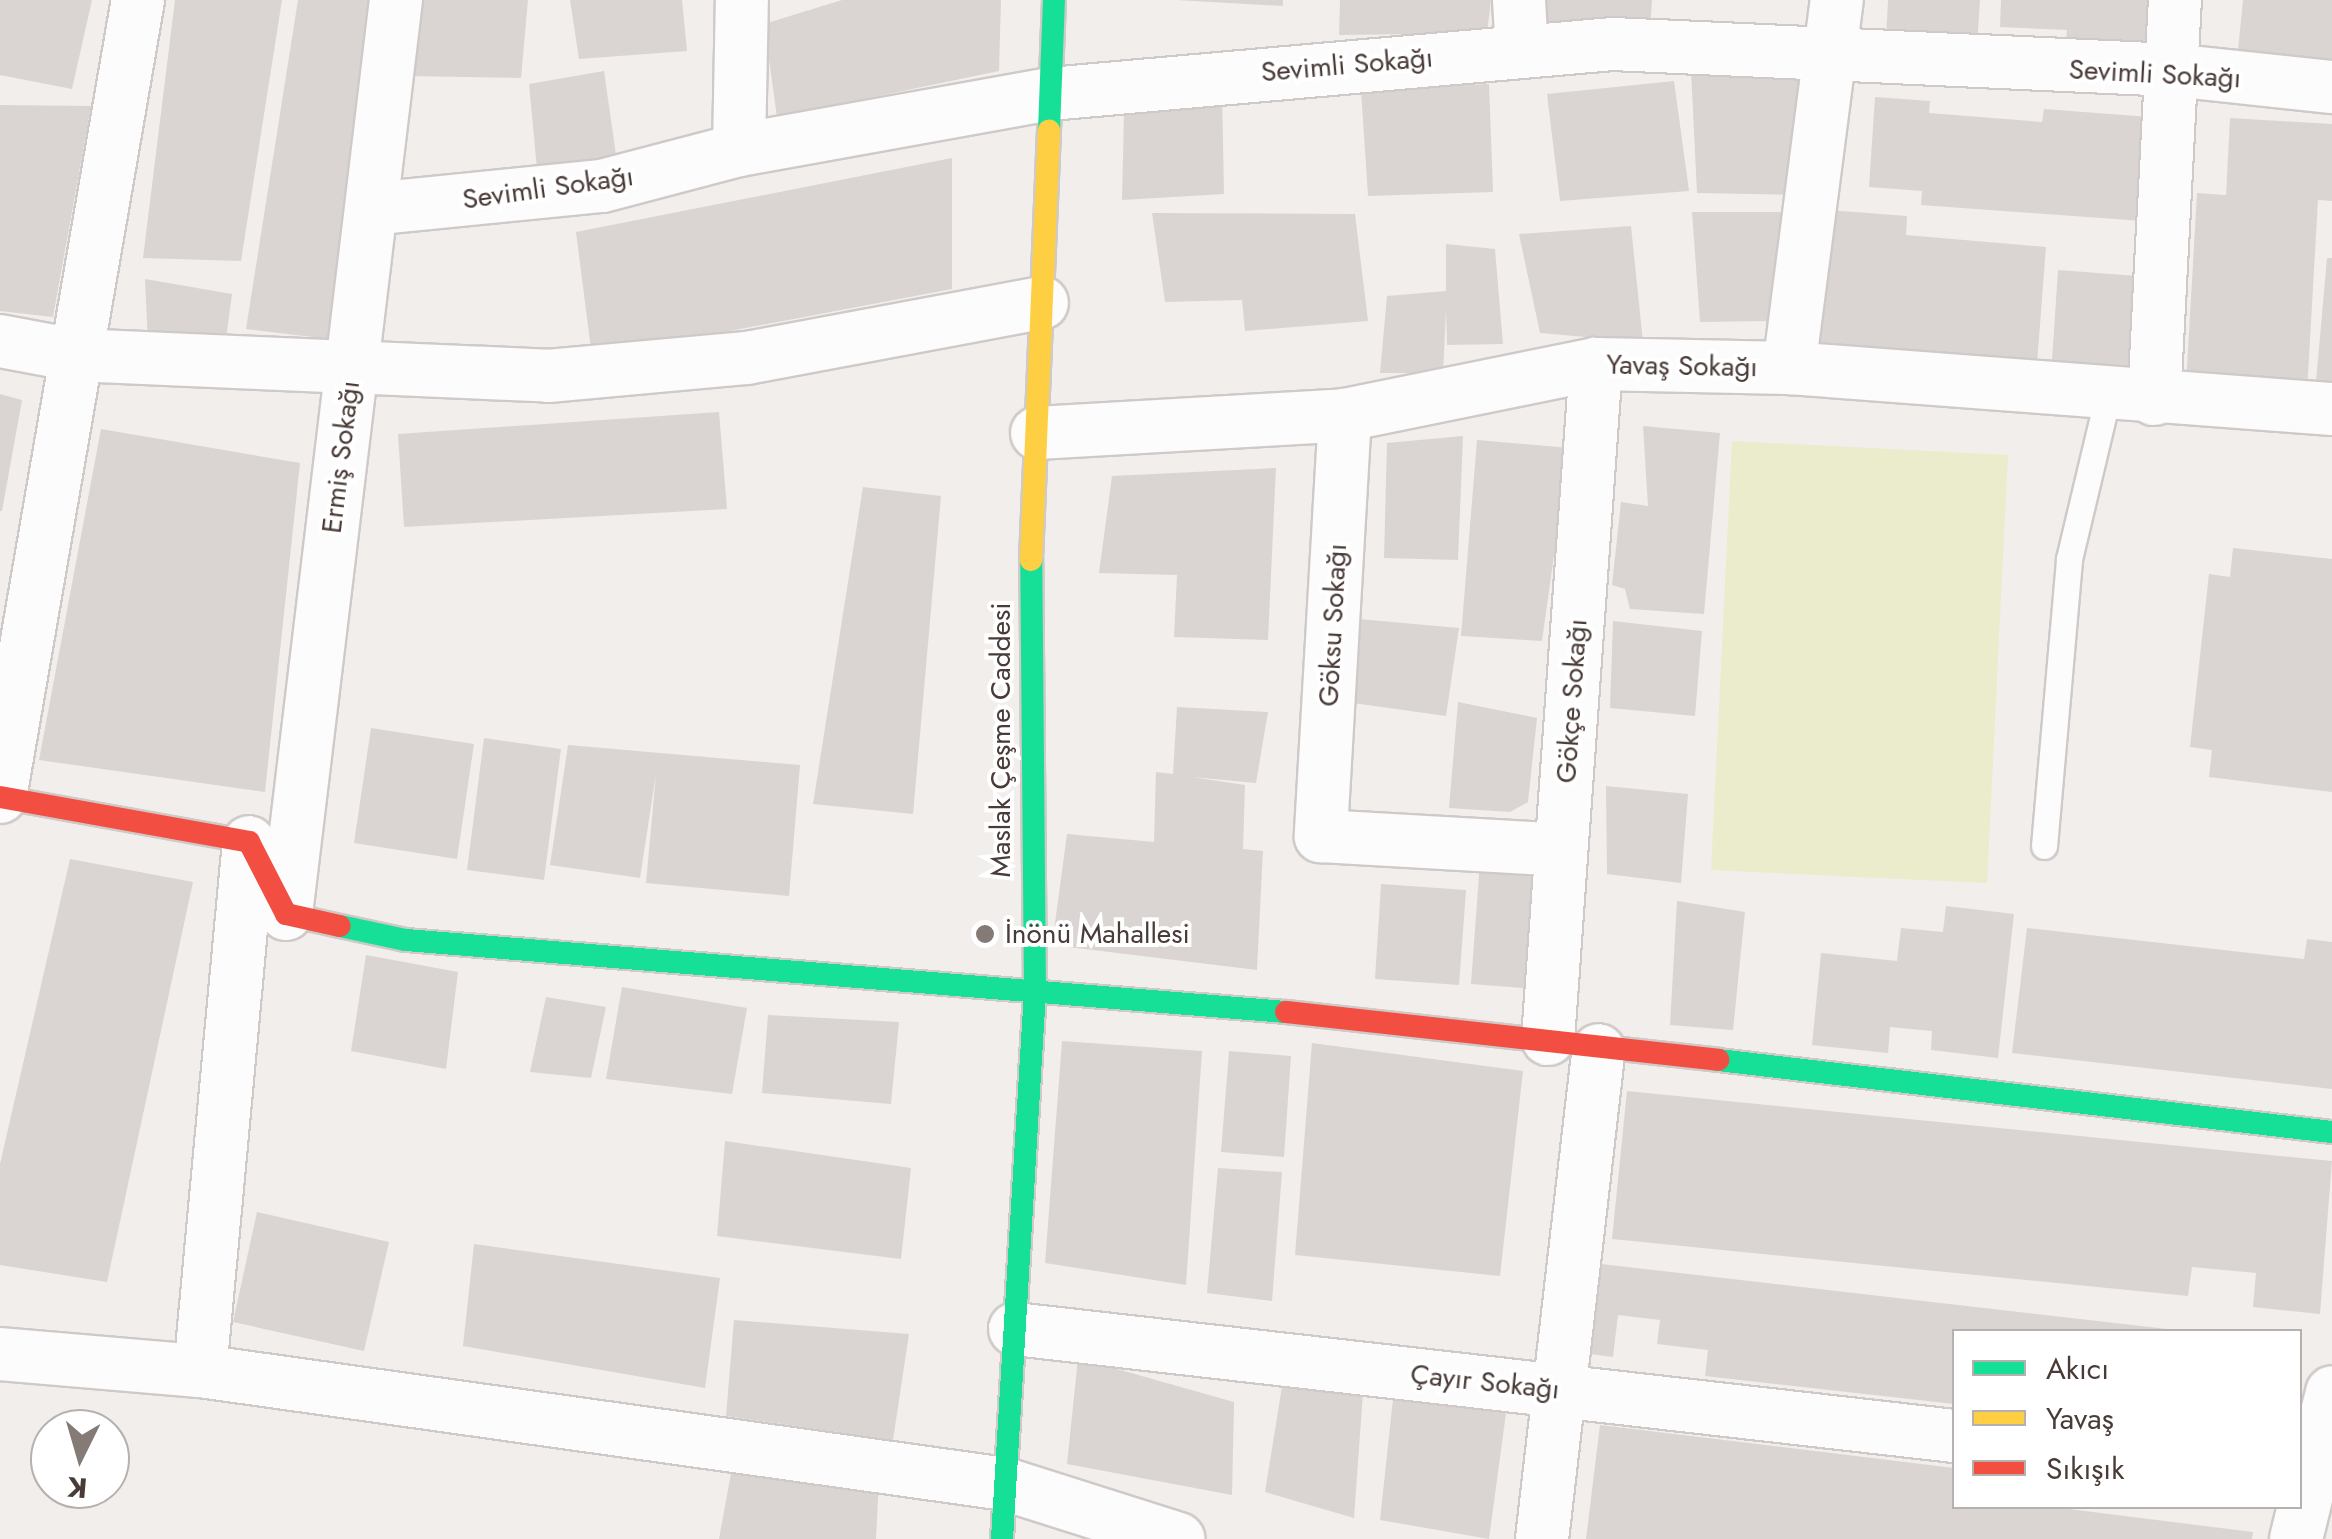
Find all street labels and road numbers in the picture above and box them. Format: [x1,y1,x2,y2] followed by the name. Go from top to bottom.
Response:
[1260,41,1434,89] street label: Sevimli Sokağı
[2068,53,2242,95] street label: Sevimli Sokağı
[460,159,636,217] street label: Sevimli Sokağı
[1606,348,1758,384] street label: Yavaş Sokağı
[315,379,367,535] street label: Ermiş Sokağı
[1312,543,1354,707] street label: Göksu Sokağı
[984,602,1018,878] street label: Maslak Çeşme Caddesi
[1549,618,1595,784] street label: Gökçe Sokağı
[1409,1357,1561,1407] street label: Çayır Sokağı

